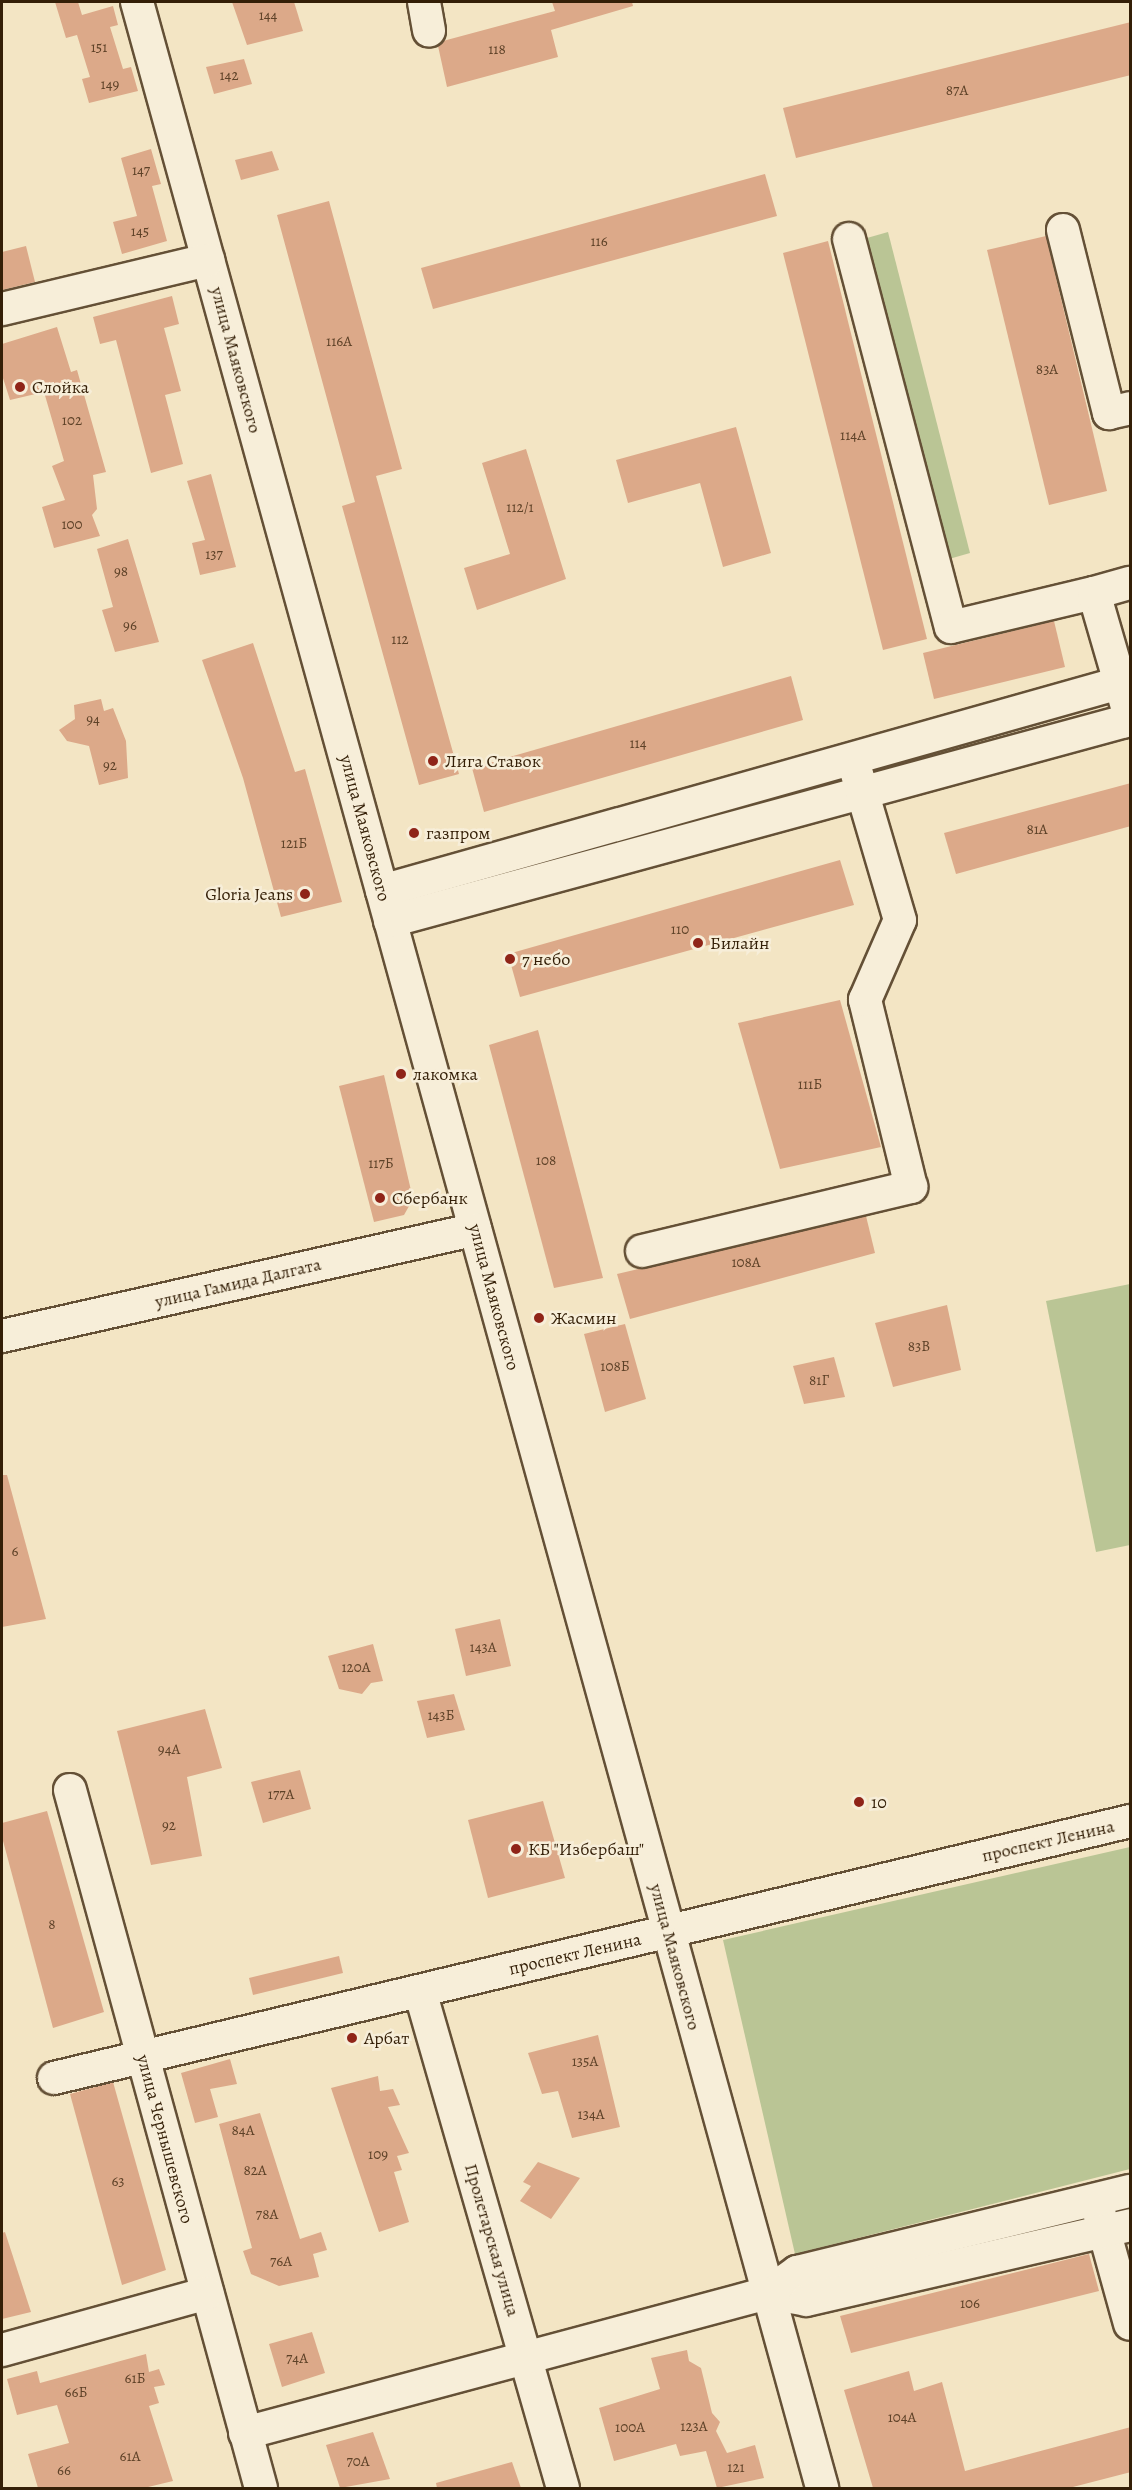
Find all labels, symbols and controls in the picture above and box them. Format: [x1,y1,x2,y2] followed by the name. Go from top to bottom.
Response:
[259,7,277,25] house number: 144
[91,39,107,57] house number: 151
[488,41,506,59] house number: 118
[219,67,239,85] house number: 142
[101,76,119,94] house number: 149
[946,82,968,100] house number: 87А
[132,162,150,180] house number: 147
[131,223,149,241] house number: 145
[590,233,608,251] house number: 116
[206,284,266,436] street label: улица Маяковского
[326,333,352,351] house number: 116А
[1036,361,1058,379] house number: 83А
[32,376,89,398] place label: Слойка
[13,380,27,394] marker: Слойка
[62,412,82,430] house number: 102
[840,427,866,445] house number: 114А
[506,499,534,517] house number: 112/1
[61,516,83,534] house number: 100
[205,546,223,564] house number: 137
[114,563,128,581] house number: 98
[123,617,137,635] house number: 96
[391,631,409,649] house number: 112
[86,711,100,729] house number: 94
[629,735,647,753] house number: 114
[445,750,541,772] place label: Лига Ставок
[335,752,395,904] street label: улица Маяковского
[426,754,440,768] marker: Лига Ставок
[103,757,117,775] house number: 92
[1026,821,1048,839] house number: 81А
[426,822,490,844] place label: газпром
[407,826,421,840] marker: газпром
[281,835,307,853] house number: 121Б
[205,883,293,905] place label: Gloria Jeans
[298,887,312,901] marker: Gloria Jeans
[671,921,689,939] house number: 110
[710,932,770,954] place label: Билайн
[691,936,705,950] marker: Билайн
[522,948,570,970] place label: 7 небо
[503,952,517,966] marker: 7 небо
[413,1063,478,1085] place label: лакомка
[394,1067,408,1081] marker: лакомка
[798,1076,822,1094] house number: 111Б
[536,1152,556,1170] house number: 108
[368,1155,394,1173] house number: 117Б
[392,1187,468,1209] place label: Сбербанк
[373,1191,387,1205] marker: Сбербанк
[464,1221,524,1373] street label: улица Маяковского
[153,1253,323,1313] street label: улица Гамида Далгата
[731,1254,761,1272] house number: 108А
[551,1307,616,1329] place label: Жасмин
[532,1311,546,1325] marker: Жасмин
[908,1338,930,1356] house number: 83В
[600,1358,630,1376] house number: 108Б
[809,1372,829,1390] house number: 81Г
[12,1543,18,1561] house number: 6
[470,1639,496,1657] house number: 143А
[341,1659,371,1677] house number: 120А
[427,1707,455,1725] house number: 143Б
[158,1741,180,1759] house number: 94А
[268,1786,294,1804] house number: 177А
[871,1791,887,1813] place label: 10
[852,1795,866,1809] marker: 10
[980,1815,1116,1867] street label: проспект Ленина
[162,1817,176,1835] house number: 92
[528,1838,644,1860] place label: КБ "Избербаш"
[509,1842,523,1856] marker: КБ "Избербаш"
[645,1881,705,2033] street label: улица Маяковского
[48,1916,56,1934] house number: 8
[507,1928,643,1980] street label: проспект Ленина
[364,2027,409,2049] place label: Арбат
[345,2031,359,2045] marker: Арбат
[132,2052,198,2226] street label: улица Чернышевского
[572,2053,598,2071] house number: 135А
[578,2106,604,2124] house number: 134А
[232,2122,254,2140] house number: 84А
[368,2146,388,2164] house number: 109
[460,2161,524,2319] street label: Пролетарская улица
[243,2162,267,2180] house number: 82А
[111,2173,125,2191] house number: 63
[256,2206,278,2224] house number: 78А
[270,2253,292,2271] house number: 76А
[960,2295,980,2313] house number: 106
[286,2350,308,2368] house number: 74А
[125,2370,145,2388] house number: 61Б
[65,2384,87,2402] house number: 66Б
[888,2409,916,2427] house number: 104А
[680,2418,708,2436] house number: 123А
[615,2419,645,2437] house number: 100А
[120,2448,140,2466] house number: 61А
[346,2453,370,2471] house number: 70А
[727,2459,745,2477] house number: 121
[57,2462,71,2480] house number: 66

